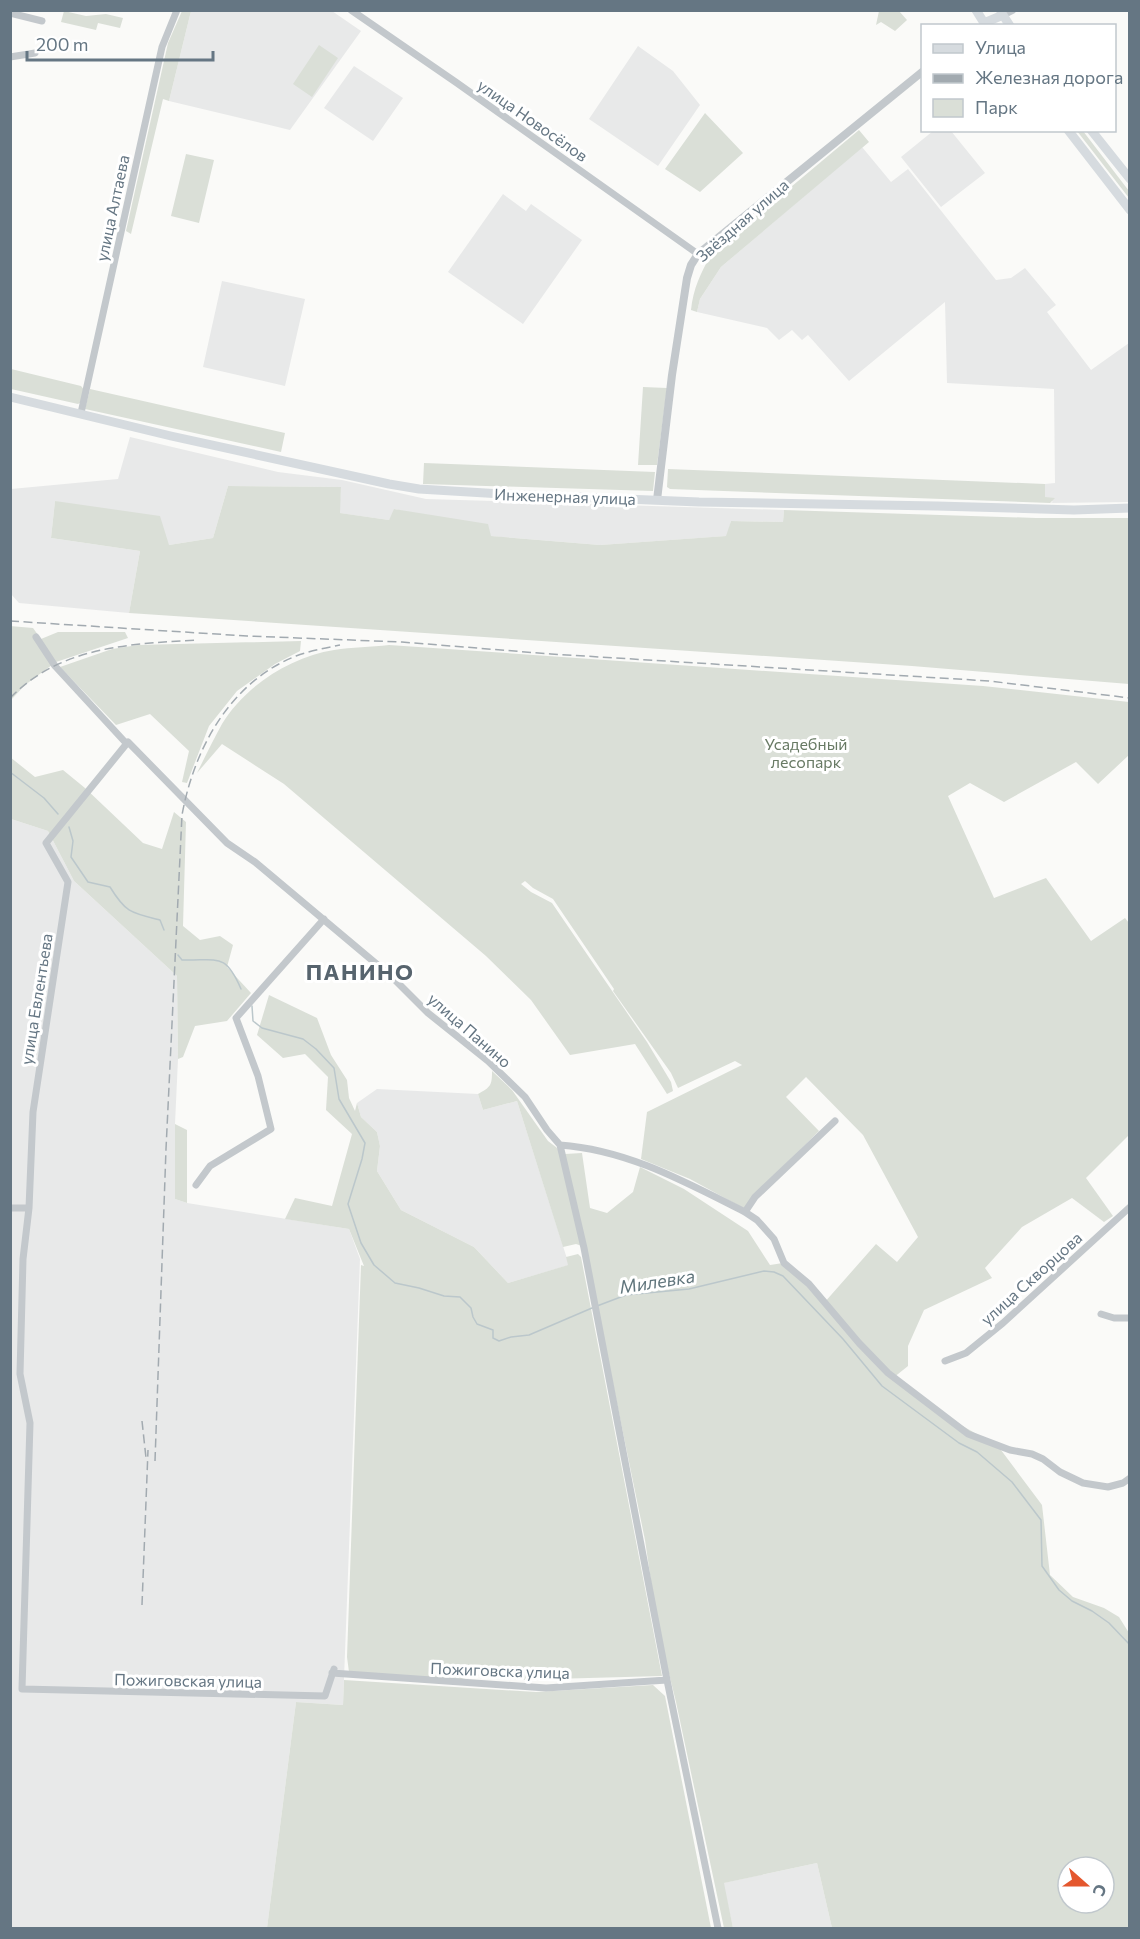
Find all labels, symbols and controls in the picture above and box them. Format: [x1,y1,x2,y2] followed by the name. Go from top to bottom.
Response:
[27,24,213,62] scale bar
[921,24,1116,132] legend
[36,33,89,55] text: 200 m
[975,36,1026,58] text: Улица
[975,66,1123,88] text: Железная дорога
[474,75,592,165] street label: улица Новосёлов
[975,96,1018,118] text: Парк
[91,153,133,263] street label: улица Алтаева
[692,175,792,265] street label: Звёздная улица
[494,484,636,508] street label: Инженерная улица
[765,734,847,771] park label: Усадебный лесопарк
[16,932,56,1066] street label: улица Евлентьева
[306,958,414,985] district label: ПАНИНО
[425,989,515,1071] street label: улица Панино
[977,1228,1085,1328] street label: улица Скворцова
[618,1264,696,1298] water label: Милевка
[430,1658,570,1682] street label: Пожиговска улица
[114,1669,262,1691] street label: Пожиговская улица
[1056,1855,1116,1915] north arrow
[1090,1882,1111,1899] text: С

